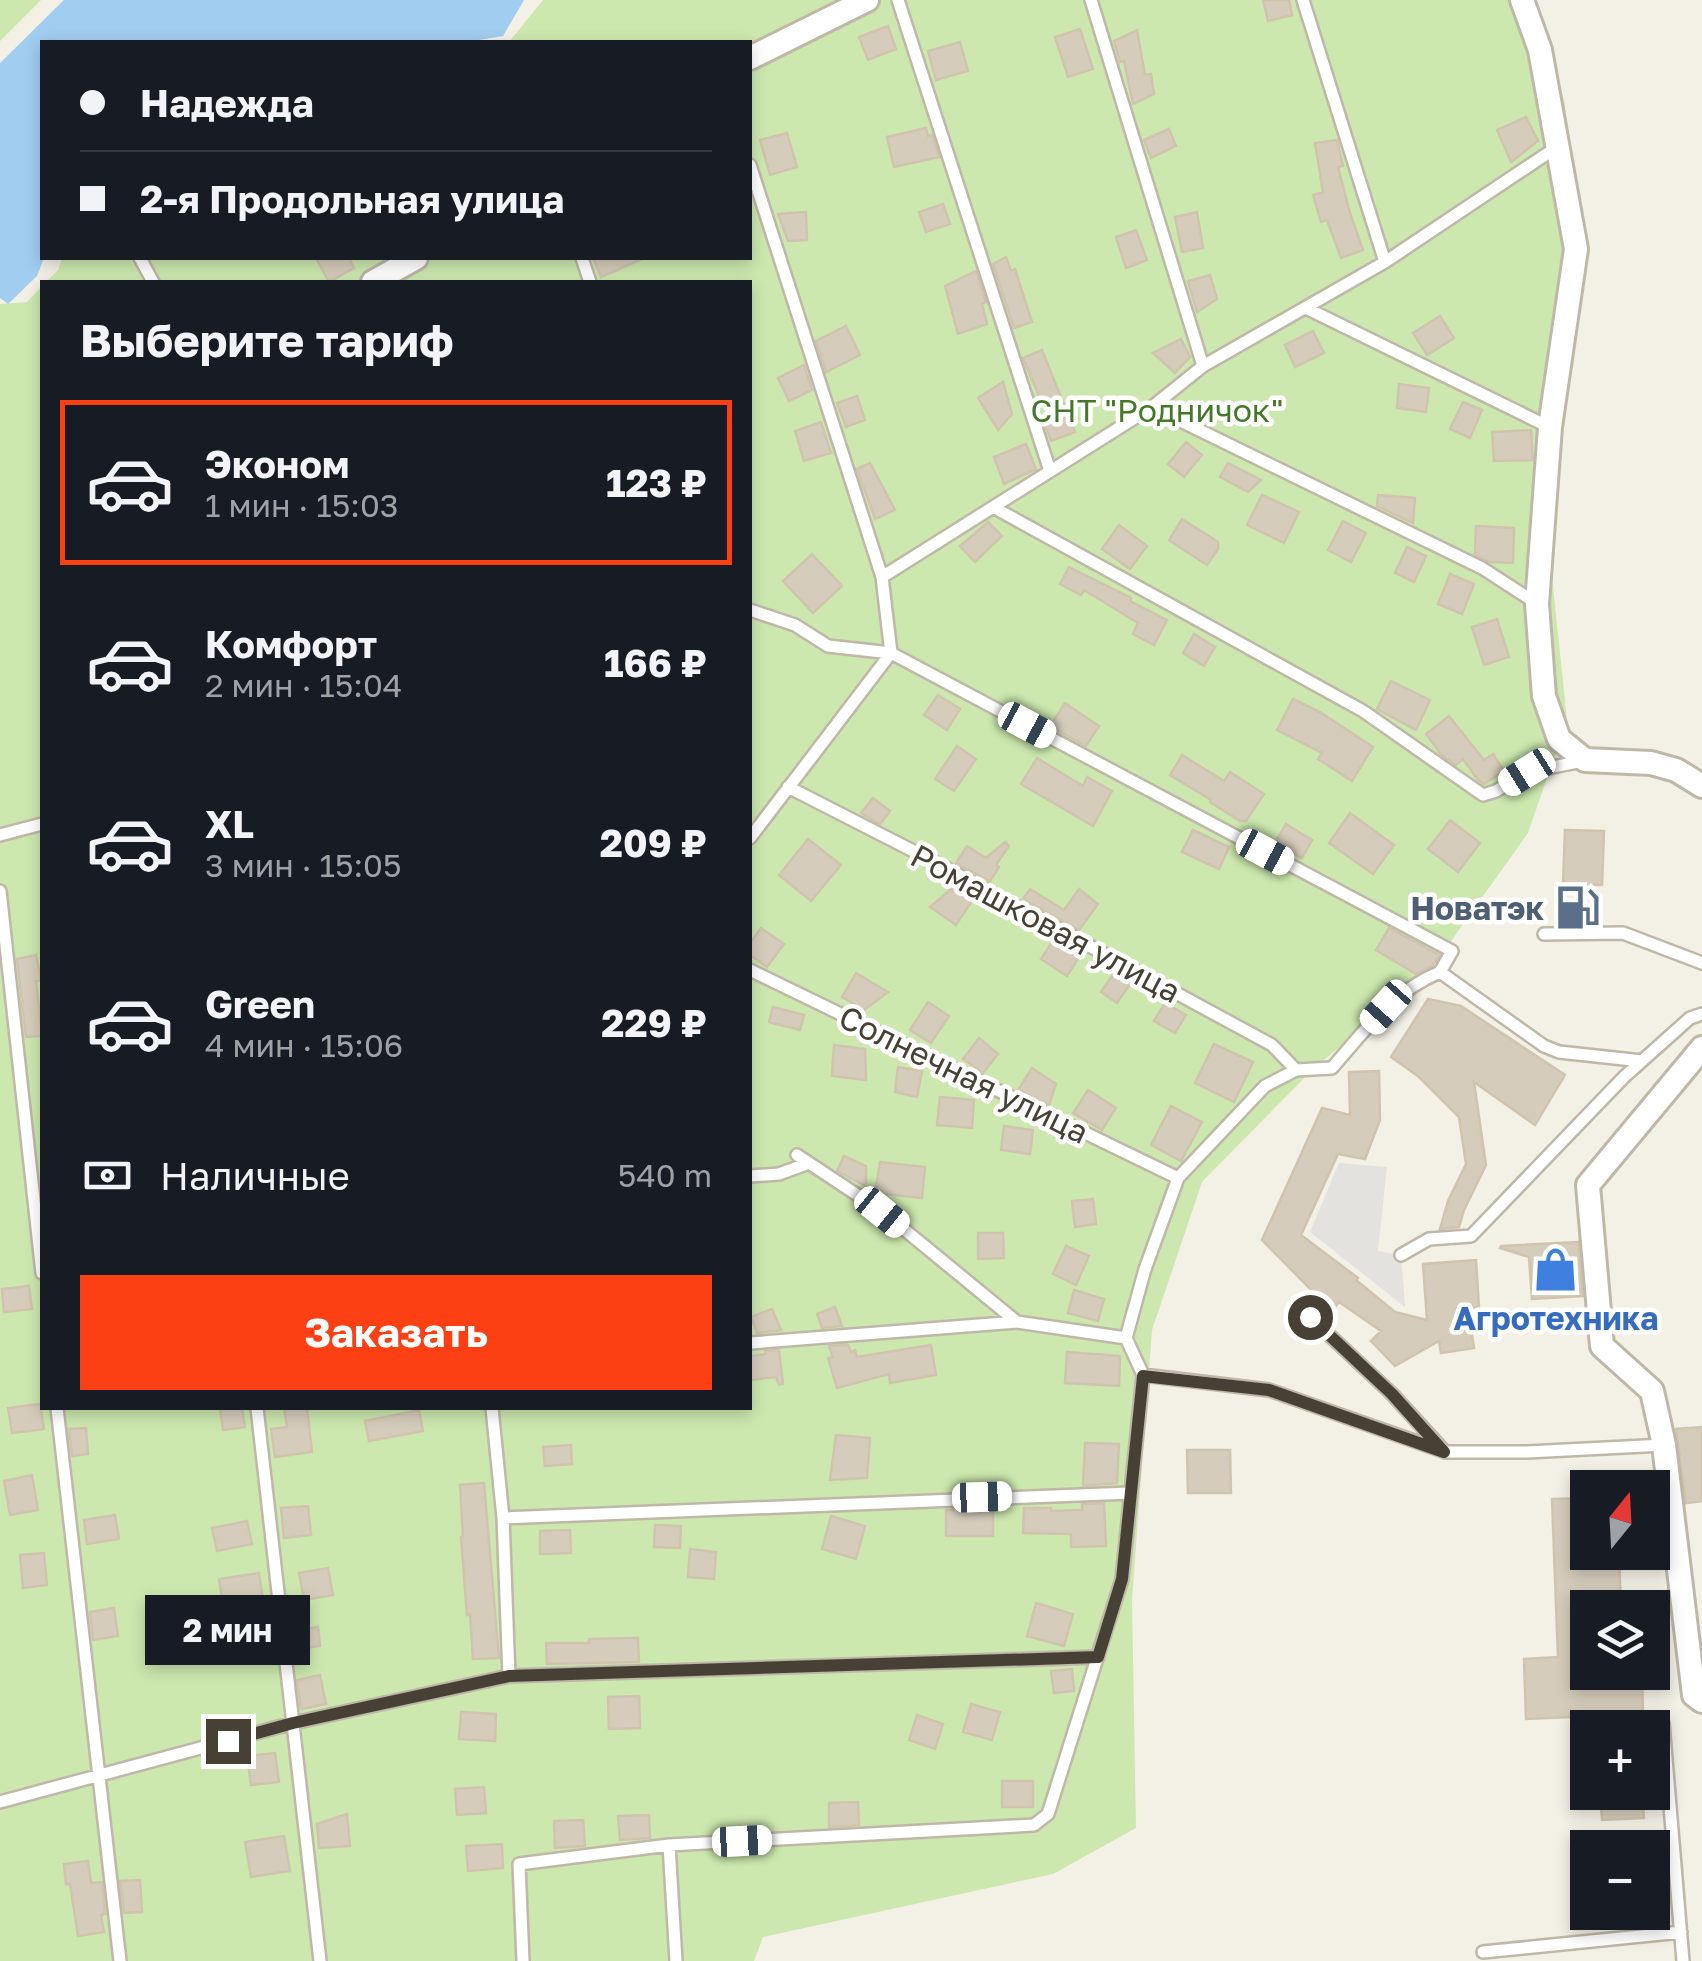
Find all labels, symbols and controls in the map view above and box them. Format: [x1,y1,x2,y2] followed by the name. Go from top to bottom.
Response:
[140,80,314,125] text: Надежда
[140,176,564,221] text: 2-я Продольная улица
[80,313,454,367] text: Выберите тариф
[1031,391,1283,429] park label: СНТ "Родничок"
[85,438,175,528] icon: car
[205,441,349,486] text: Эконом
[606,460,707,505] text: 123 ₽
[205,486,398,524] text: 1 мин · 15:03
[85,618,175,708] icon: car
[205,621,377,666] text: Комфорт
[604,640,707,685] text: 166 ₽
[205,666,402,704] text: 2 мин · 15:04
[993,698,1061,752] car
[1494,743,1560,801] car
[85,798,175,888] icon: car
[205,801,254,846] text: XL
[600,820,707,865] text: 209 ₽
[1231,825,1299,879] car
[905,836,1187,1010] street label: Ромашковая улица
[205,846,401,884] text: 3 мин · 15:05
[1553,884,1601,932] fuel station icon: Новатэк
[1410,889,1544,927] place label: Новатэк
[1355,975,1417,1039] car
[85,978,175,1068] icon: car
[205,981,315,1026] text: Green
[833,997,1095,1151] street label: Солнечная улица
[601,1000,707,1045] text: 229 ₽
[205,1026,403,1064] text: 4 мин · 15:06
[80,1148,135,1203] icon: cash
[160,1153,350,1198] text: Наличные
[618,1156,712,1194] text: 540 m
[849,1181,915,1243] car
[1532,1246,1580,1294] shop icon: Агротехника
[80,1275,712,1390] button: Заказать
[1288,1295,1333,1340] route start
[1454,1299,1658,1337] place label: Агротехника
[1570,1470,1670,1570] north arrow
[1570,1470,1670,1930] map controls
[951,1481,1013,1513] car
[1570,1590,1670,1690] button: layers
[146,1596,310,1666] callout: 2 мин
[183,1611,272,1649] text: 2 мин
[1570,1710,1670,1810] button: +
[206,1719,251,1764] route end
[711,1824,773,1858] car
[1570,1830,1670,1930] button: −

